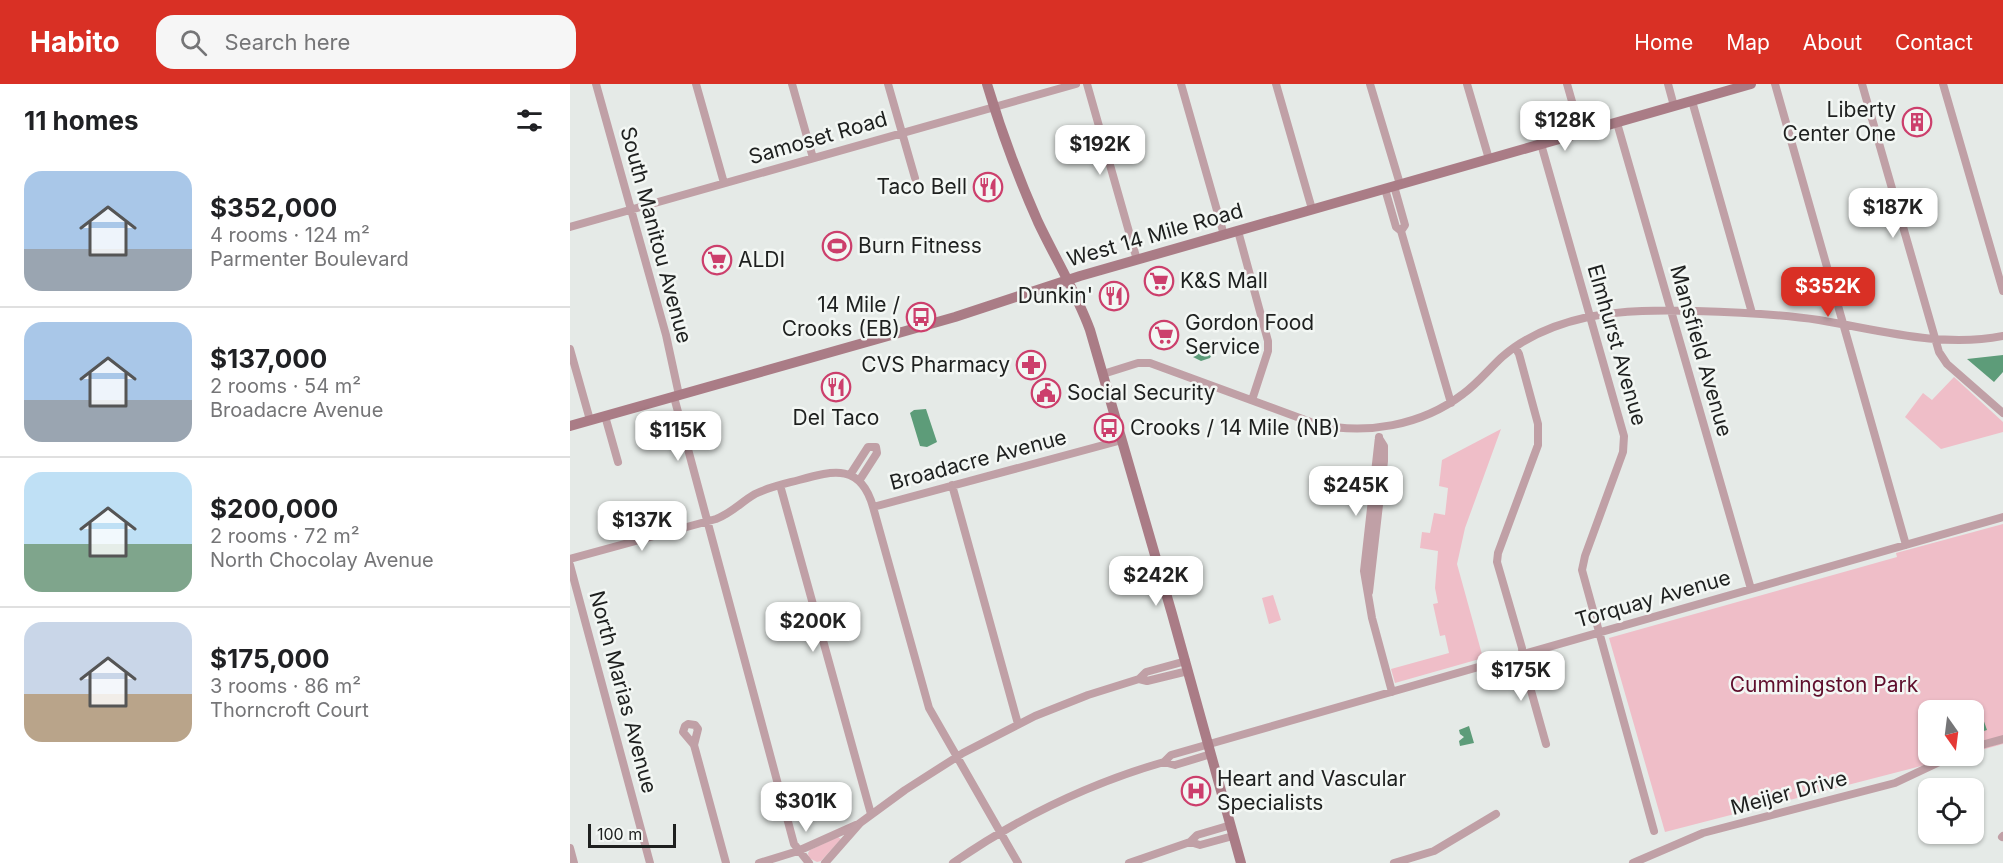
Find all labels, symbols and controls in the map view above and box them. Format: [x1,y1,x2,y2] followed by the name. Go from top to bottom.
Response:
[156,15,576,69] search box
[30,25,120,59] text: Habito
[177,26,210,59] icon: search
[225,29,350,55] text: Search here
[1634,30,1693,55] text: Home
[1726,30,1770,55] text: Map
[1803,30,1862,55] text: About
[1895,30,1973,55] text: Contact
[1783,97,1896,146] place label: Liberty Center One
[1523,101,1607,152] pin: $128K
[513,104,546,137] icon: filters
[24,105,139,136] text: 11 homes
[746,106,890,169] street label: Samoset Road
[1901,106,1933,138] building icon: Liberty Center One
[1534,108,1596,132] text: $128K
[616,124,697,346] street label: South Manitou Avenue
[1058,125,1142,176] pin: $192K
[1069,132,1131,156] text: $192K
[972,171,1004,203] restaurant icon: Taco Bell
[877,174,967,199] place label: Taco Bell
[1851,188,1935,239] pin: $187K
[210,192,337,223] text: $352,000
[72,195,144,267] icon: home
[1863,195,1923,219] text: $187K
[1064,197,1246,272] street label: West 14 Mile Road
[210,223,370,247] text: 4 rooms · 124 m²
[821,230,853,262] sports icon: Burn Fitness
[858,233,982,258] place label: Burn Fitness
[701,244,733,276] supermarket icon: ALDI
[210,247,409,271] text: Parmenter Boulevard
[738,247,785,272] place label: ALDI
[1583,261,1652,428] street label: Elmhurst Avenue
[1665,262,1738,439] street label: Mansfield Avenue
[1143,265,1175,297] supermarket icon: K&S Mall
[1786,267,1870,318] pin: $352K
[1180,268,1268,293] place label: K&S Mall
[1795,274,1861,298] text: $352K
[1098,280,1130,312] restaurant icon: Dunkin'
[1018,283,1093,308] place label: Dunkin'
[782,292,900,341] place label: 14 Mile / Crooks (EB)
[905,301,937,333] bus stop icon: 14 Mile / Crooks (EB)
[1185,310,1314,359] place label: Gordon Food Service
[1148,319,1180,351] supermarket icon: Gordon Food Service
[210,343,327,374] text: $137,000
[72,346,144,418] icon: home
[1015,349,1047,381] pharmacy icon: CVS Pharmacy
[861,352,1010,377] place label: CVS Pharmacy
[820,371,852,403] restaurant icon: Del Taco
[210,374,361,398] text: 2 rooms · 54 m²
[1030,377,1062,409] public building icon: Social Security
[1067,380,1216,405] place label: Social Security
[210,398,383,422] text: Broadacre Avenue
[793,405,879,430] place label: Del Taco
[636,411,720,462] pin: $115K
[1093,412,1125,444] bus stop icon: Crooks / 14 Mile (NB)
[1130,415,1340,440] place label: Crooks / 14 Mile (NB)
[649,418,707,442] text: $115K
[887,424,1069,495] street label: Broadacre Avenue
[1314,466,1398,517] pin: $245K
[1323,473,1389,497] text: $245K
[210,493,338,524] text: $200,000
[72,496,144,568] icon: home
[600,501,684,552] pin: $137K
[612,508,672,532] text: $137K
[210,524,360,548] text: 2 rooms · 72 m²
[210,548,434,572] text: North Chocolay Avenue
[1114,556,1198,607] pin: $242K
[1123,563,1189,587] text: $242K
[1572,564,1733,633] street label: Torquay Avenue
[584,588,663,796] street label: North Marias Avenue
[771,602,855,653] pin: $200K
[779,609,847,633] text: $200K
[210,643,330,674] text: $175,000
[72,646,144,718] icon: home
[1479,651,1563,702] pin: $175K
[1491,658,1551,682] text: $175K
[1730,672,1919,697] park label: Cummingston Park
[210,674,361,698] text: 3 rooms · 86 m²
[210,698,369,722] text: Thorncroft Court
[1918,700,1984,766] north arrow
[1918,700,1984,844] map controls
[1728,765,1850,820] street label: Meijer Drive
[1217,766,1406,815] place label: Heart and Vascular Specialists
[1180,775,1212,807] hospital icon: Heart and Vascular Specialists
[1918,778,1984,844] button: locate
[764,782,848,833] pin: $301K
[775,789,837,813] text: $301K
[588,821,676,848] scale bar
[597,824,642,844] text: 100 m

